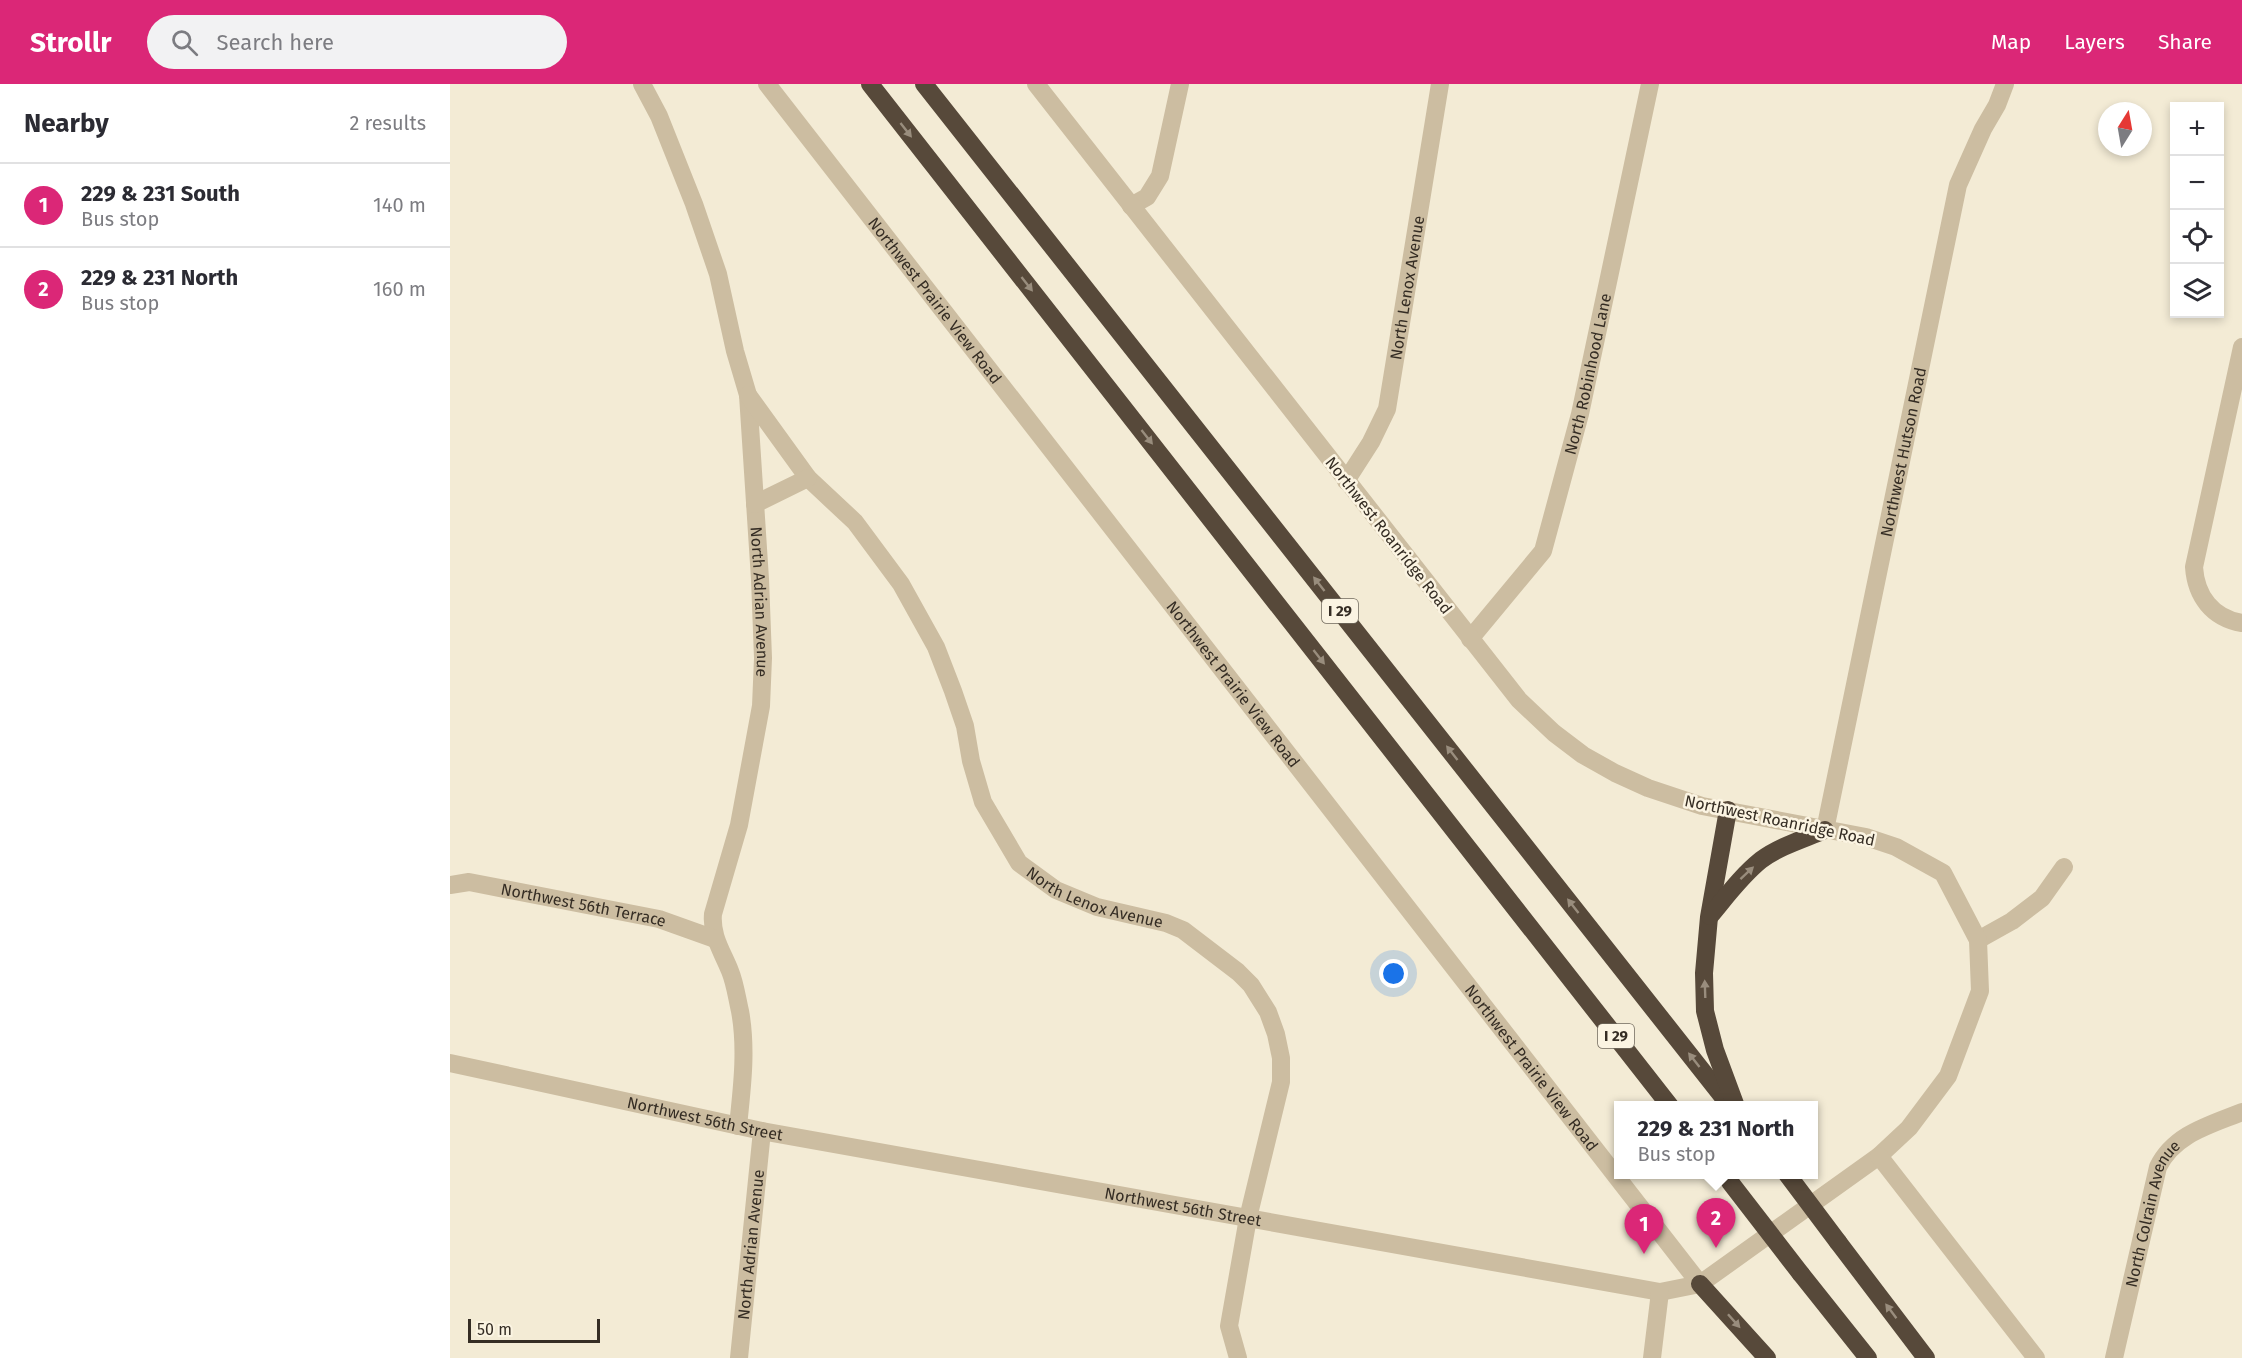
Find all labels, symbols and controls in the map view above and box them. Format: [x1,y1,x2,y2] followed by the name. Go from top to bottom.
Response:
[147,15,567,69] search box
[30,26,111,59] text: Strollr
[168,26,201,59] icon: search
[216,29,334,56] text: Search here
[1991,29,2031,55] text: Map
[2064,29,2125,55] text: Layers
[2158,29,2212,55] text: Share
[2098,102,2152,156] north arrow
[2170,102,2224,318] map controls
[2170,102,2224,156] button: +
[24,108,109,139] text: Nearby
[349,111,426,135] text: 2 results
[900,122,913,138] one-way arrow
[2170,156,2224,210] button: −
[81,180,240,207] text: 229 & 231 South
[39,193,48,217] text: 1
[373,193,426,217] text: 140 m
[81,207,159,231] text: Bus stop
[2170,210,2224,264] button: locate
[864,214,1005,388] street label: Northwest Prairie View Road
[1386,214,1428,361] street label: North Lenox Avenue
[81,264,238,291] text: 229 & 231 North
[2170,264,2224,318] button: layers
[1020,276,1032,291] one-way arrow
[38,277,49,301] text: 2
[373,277,426,301] text: 160 m
[81,291,159,315] text: Bus stop
[1560,292,1615,457] street label: North Robinhood Lane
[1877,366,1930,539] street label: Northwest Hutson Road
[1141,429,1154,445] one-way arrow
[1321,453,1456,618] street label: Northwest Roanridge Road
[747,526,772,678] street label: North Adrian Avenue
[1312,576,1325,592] one-way arrow
[1162,597,1304,771] street label: Northwest Prairie View Road
[1322,599,1358,623] road number: I 29
[1313,649,1325,664] one-way arrow
[1447,746,1459,761] one-way arrow
[1683,791,1877,850] street label: Northwest Roanridge Road
[1023,863,1165,932] street label: North Lenox Avenue
[1740,867,1754,881] one-way arrow
[499,879,669,931] street label: Northwest 56th Terrace
[1568,899,1580,914] one-way arrow
[1379,959,1408,988] your location
[1700,979,1710,998] one-way arrow
[1461,981,1602,1155] street label: Northwest Prairie View Road
[1598,1024,1634,1048] road number: I 29
[1688,1052,1700,1067] one-way arrow
[625,1093,785,1145] street label: Northwest 56th Street
[1614,1101,1818,1179] popup
[1637,1115,1795,1142] text: 229 & 231 North
[2122,1136,2184,1289] street label: North Colrain Avenue
[1637,1142,1716,1166] text: Bus stop
[734,1169,768,1321] street label: North Adrian Avenue
[1103,1184,1263,1230] street label: Northwest 56th Street
[1696,1198,1736,1248] pin: 2
[1624,1204,1664,1254] pin: 1
[1885,1304,1897,1319] one-way arrow
[1727,1313,1740,1328] one-way arrow
[468,1316,600,1344] scale bar
[477,1320,512,1339] text: 50 m

